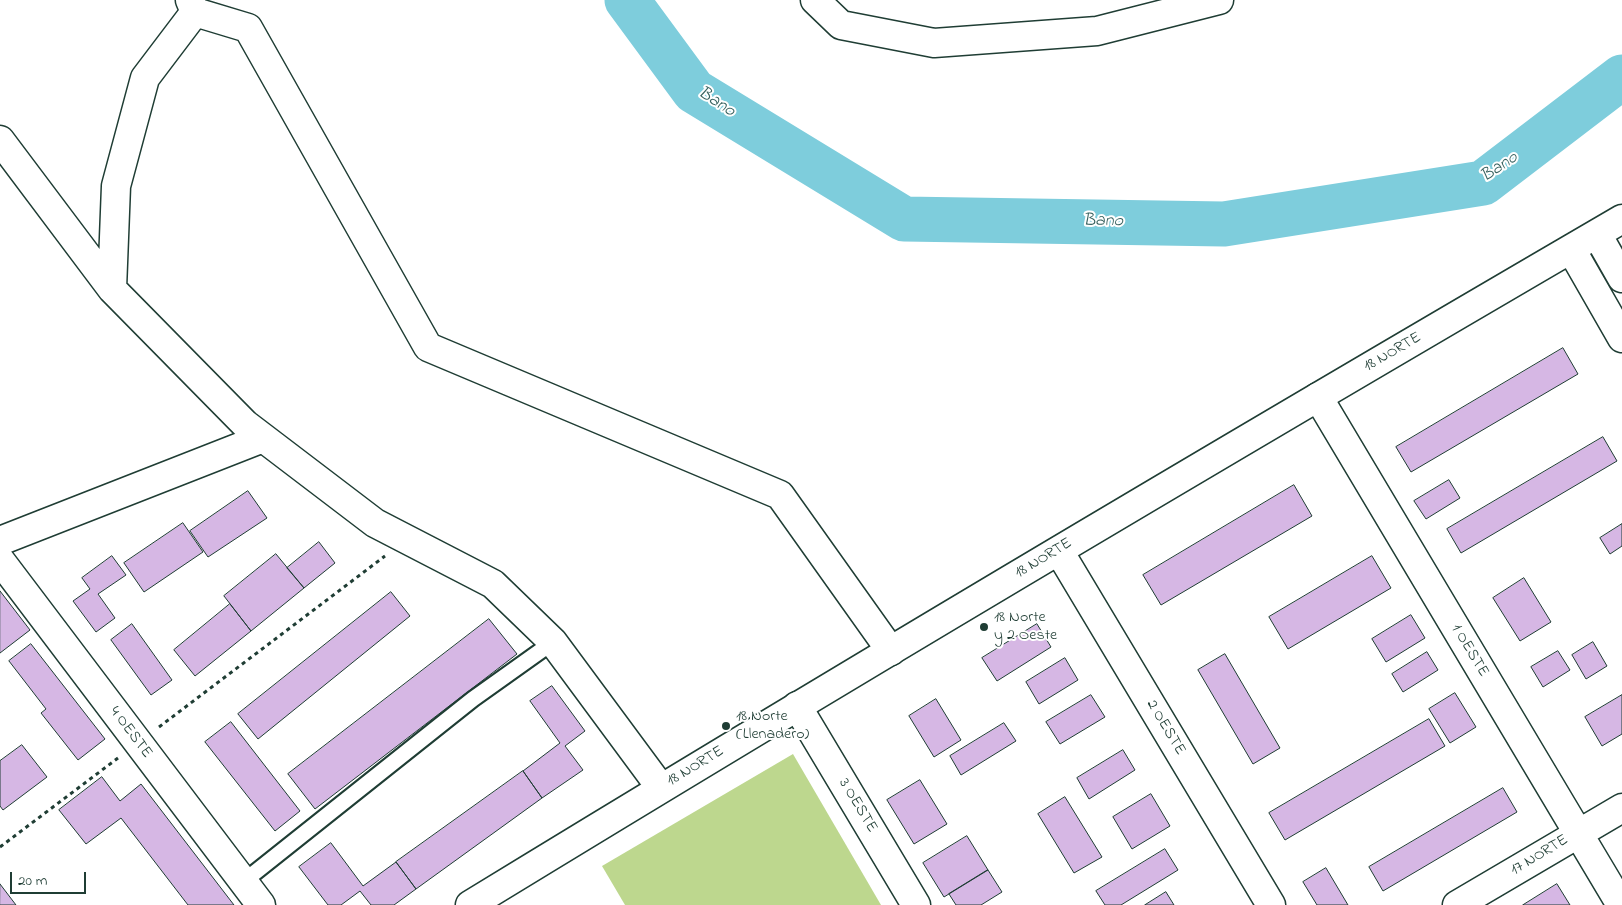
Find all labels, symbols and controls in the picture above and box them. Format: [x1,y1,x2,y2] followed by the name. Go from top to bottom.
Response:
[693,83,739,123] water label: Bano
[1477,148,1523,188] water label: Bano
[1083,211,1123,233] water label: Bano
[1361,329,1425,377] street label: 18 NORTE
[1012,535,1076,583] street label: 18 NORTE
[994,608,1057,646] place label: 18 Norte y 2 Oeste
[978,621,990,633] marker: 18 Norte y 2 Oeste
[1446,621,1492,681] street label: 1 OESTE
[1141,697,1189,759] street label: 2 OESTE
[104,703,156,763] street label: 4 OESTE
[736,707,809,745] place label: 18 Norte (Llenadero)
[720,720,732,732] marker: 18 Norte (Llenadero)
[664,743,728,791] street label: 18 NORTE
[833,775,881,837] street label: 3 OESTE
[1508,831,1572,881] street label: 17 NORTE
[12,862,89,894] scale bar
[18,870,47,892] text: 20 m

